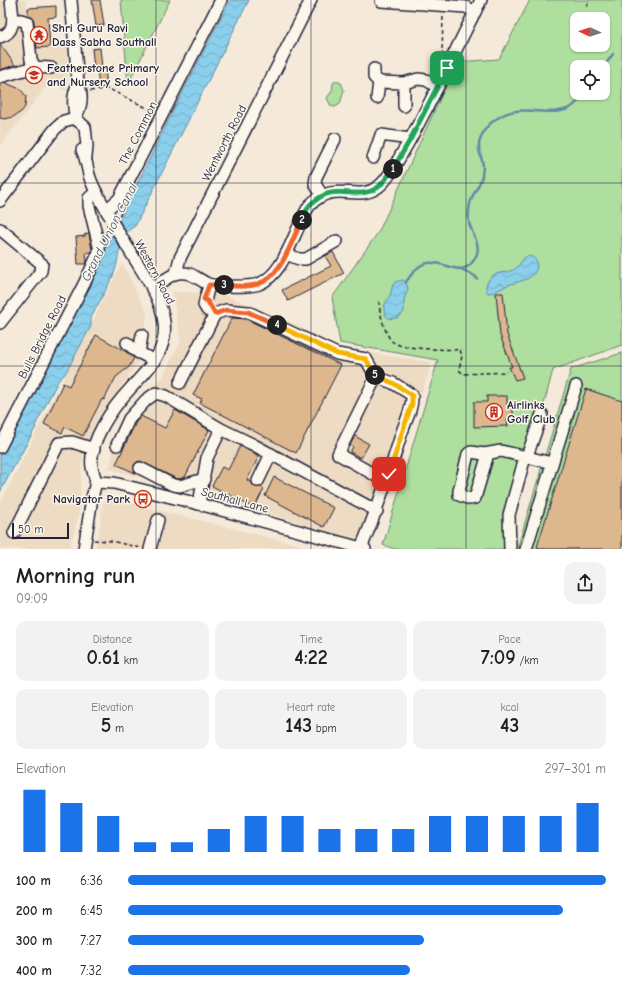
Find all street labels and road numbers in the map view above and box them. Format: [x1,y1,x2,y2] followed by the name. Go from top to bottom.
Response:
[116,99,160,167] street label: The Common
[199,103,249,183] street label: Wentworth Road
[132,237,178,307] street label: Western Road
[15,293,69,381] street label: Bulls Bridge Road
[200,484,270,516] street label: Southall Lane

